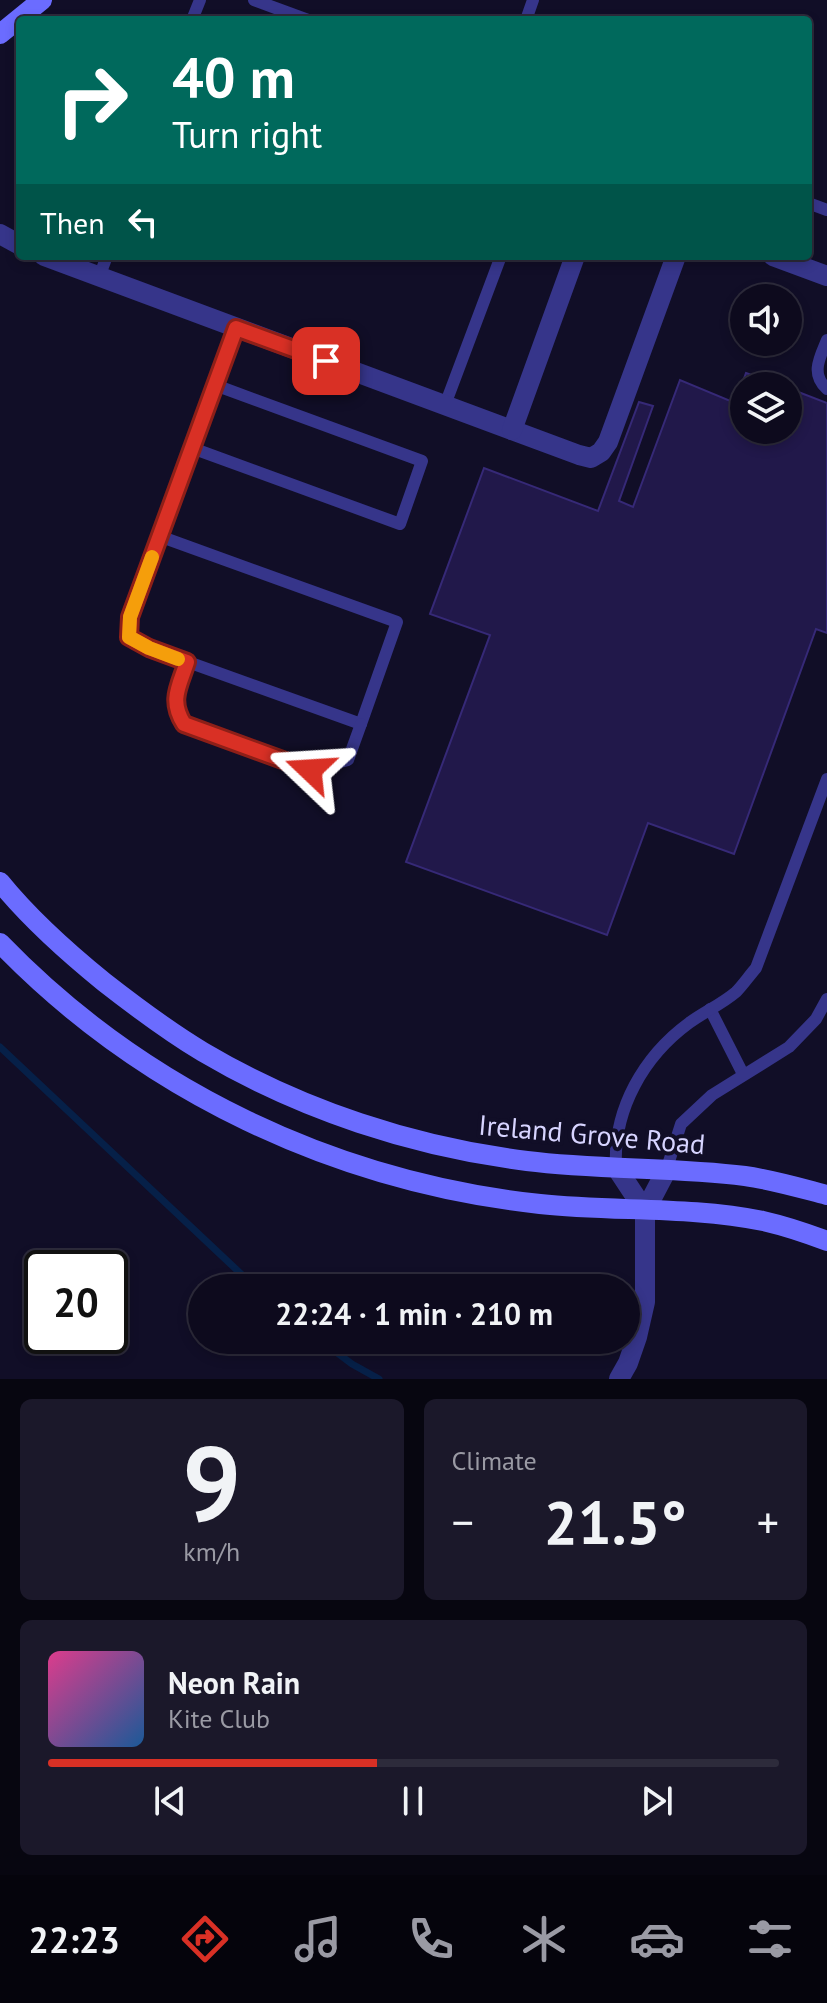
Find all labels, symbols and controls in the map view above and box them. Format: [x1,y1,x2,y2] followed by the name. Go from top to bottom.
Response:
[172,41,295,113] text: 40 m
[40,48,144,152] icon: right
[172,111,322,158] text: Turn right
[121,200,165,244] icon: left
[40,203,105,242] text: Then
[730,284,802,444] map controls
[730,284,802,356] button: sound
[292,327,360,395] pin
[304,339,348,383] icon: arrive
[730,372,802,444] button: layers
[268,728,352,812] position arrow
[477,1106,707,1162] street label: Ireland Grove Road
[24,1250,128,1354] speed limit sign: 20
[275,1294,553,1333] text: 22:24 · 1 min · 210 m
[182,1415,241,1550] text: 9
[452,1444,537,1477] text: Climate
[544,1483,687,1561] text: 21.5°
[452,1493,474,1550] text: −
[757,1493,779,1550] text: +
[183,1535,240,1568] text: km/h
[168,1663,300,1702] text: Neon Rain
[168,1702,270,1735] text: Kite Club
[148,1779,192,1823] icon: previous
[391,1779,435,1823] icon: pause
[635,1779,679,1823] icon: next
[177,1911,233,1967] icon: directions
[290,1911,346,1967] icon: music
[403,1911,459,1967] icon: phone
[516,1911,572,1967] icon: climate
[629,1911,685,1967] icon: car
[742,1911,798,1967] icon: filters
[29,1916,120,1963] text: 22:23

